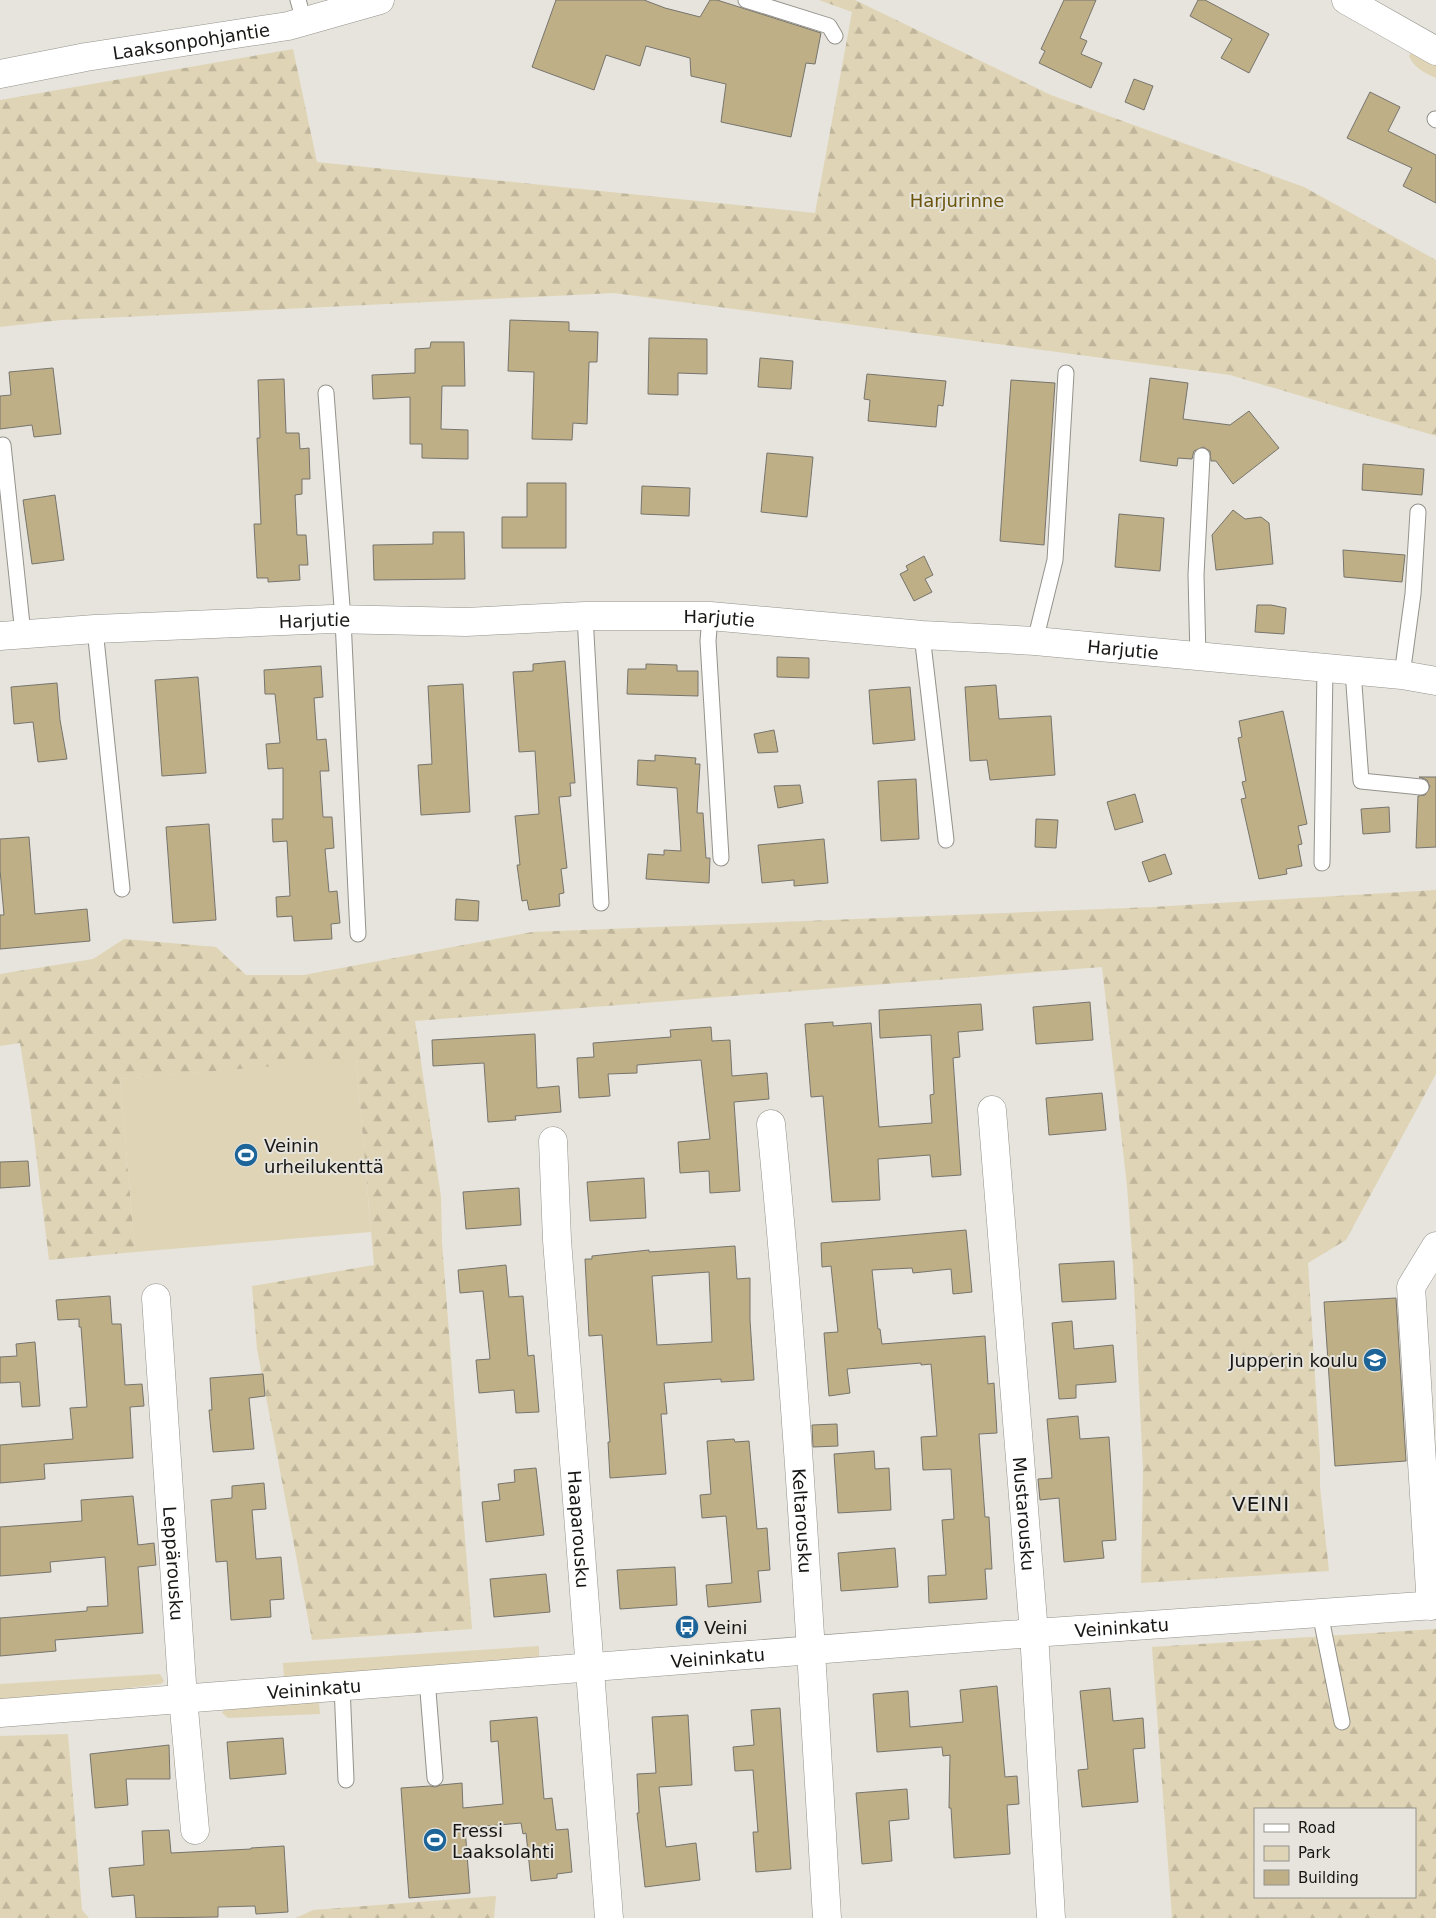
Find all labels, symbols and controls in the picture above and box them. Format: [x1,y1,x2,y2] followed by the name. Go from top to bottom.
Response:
[111,18,271,63] street label: Laaksonpohjantie
[910,190,1004,211] park label: Harjurinne
[684,605,756,630] street label: Harjutie
[278,608,351,632] street label: Harjutie
[1086,635,1160,663] street label: Harjutie
[264,1135,384,1177] place label: Veinin urheilukenttä
[233,1142,259,1168] sports icon: Veinin urheilukenttä
[1362,1347,1388,1373] school or university icon: Jupperin koulu
[1228,1350,1358,1371] place label: Jupperin koulu
[1009,1456,1039,1572] street label: Mustarousku
[789,1467,817,1574] street label: Keltarousku
[564,1469,594,1589] street label: Haaparousku
[1232,1492,1290,1516] district label: VEINI
[160,1505,188,1621] street label: Leppärousku
[1074,1613,1170,1641] street label: Veininkatu
[674,1614,700,1640] bus stop icon: Veini
[704,1617,747,1638] place label: Veini
[670,1643,766,1671] street label: Veininkatu
[266,1675,362,1703] street label: Veininkatu
[1254,1808,1416,1898] legend
[1298,1819,1336,1837] text: Road
[452,1820,554,1862] place label: Fressi Laaksolahti
[422,1827,448,1853] sports icon: Fressi Laaksolahti
[1298,1844,1331,1862] text: Park
[1298,1869,1359,1887] text: Building

